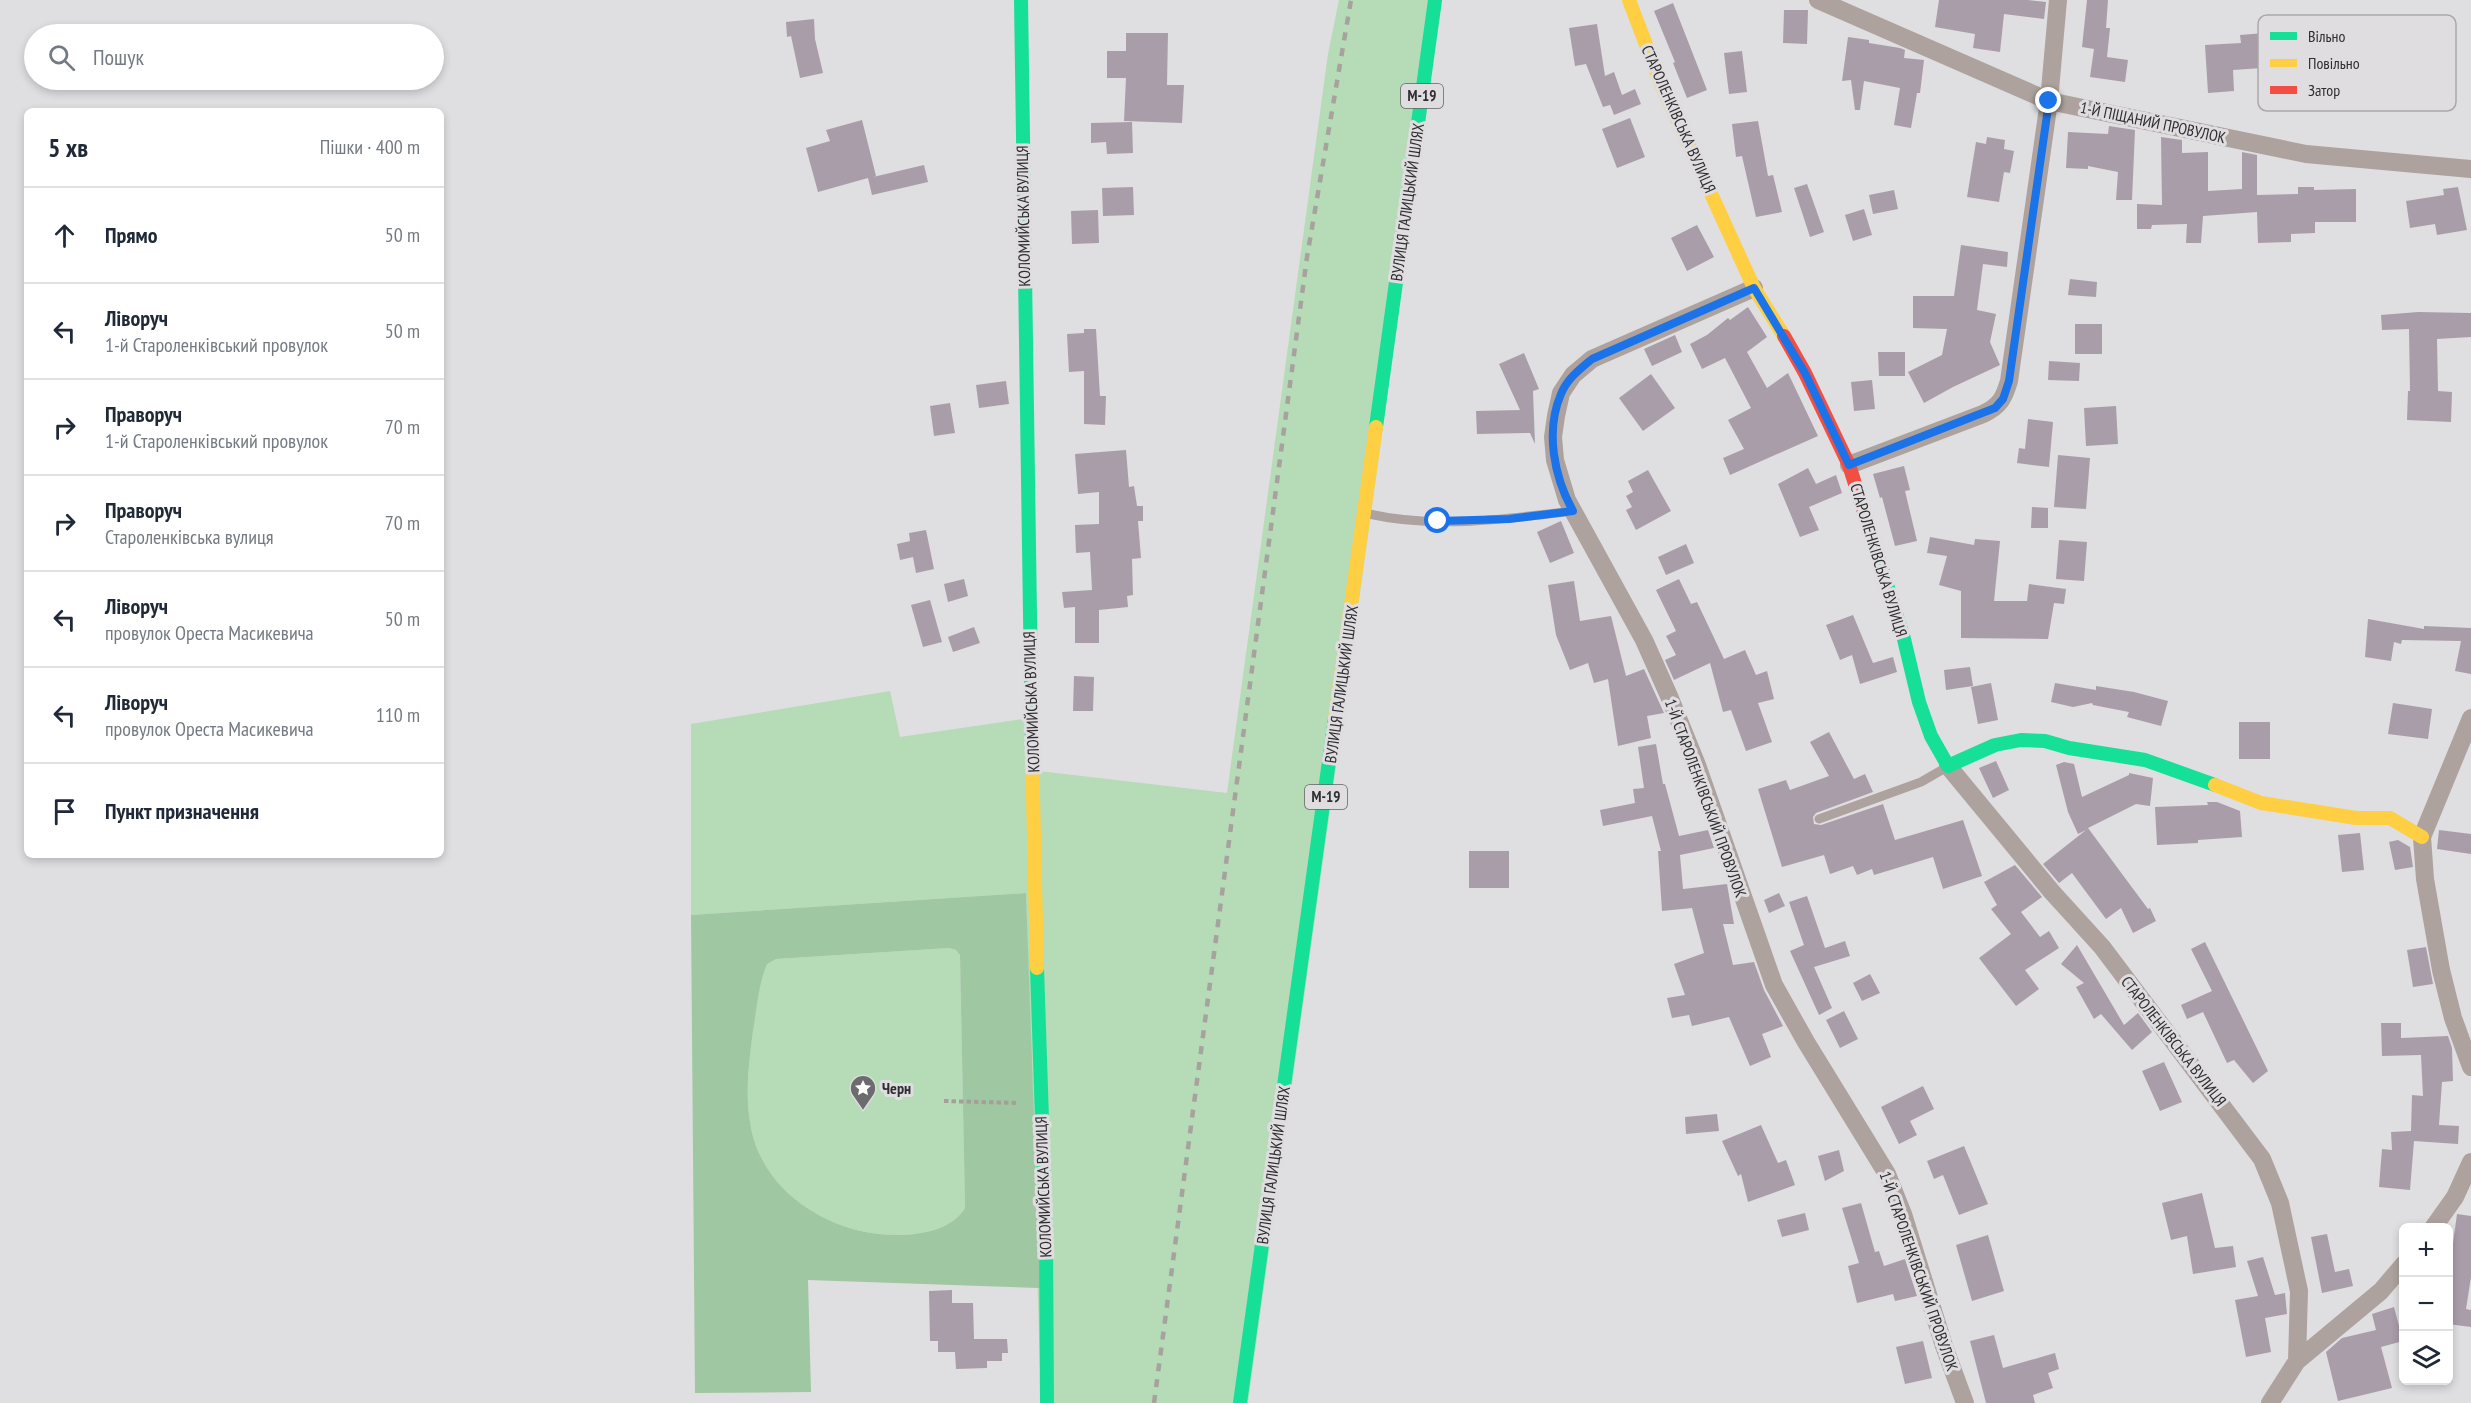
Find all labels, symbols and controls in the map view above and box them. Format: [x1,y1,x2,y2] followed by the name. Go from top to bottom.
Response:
[2258,15,2456,111] legend
[24,24,444,90] search box
[2308,26,2345,46] text: Вільно
[45,41,78,74] icon: search
[1637,42,1721,196] street label: СТАРОЛЕНКІВСЬКА ВУЛИЦЯ
[93,43,144,71] text: Пошук
[2308,53,2360,73] text: Повільно
[2308,80,2340,100] text: Затор
[1401,84,1443,108] road number: М-19
[2035,87,2061,113] route end
[2078,97,2228,147] street label: 1-Й ПІЩАНИЙ ПРОВУЛОК
[1386,122,1428,282] street label: ВУЛИЦЯ ГАЛИЦЬКИЙ ШЛЯХ
[48,131,88,164] text: 5 хв
[320,134,420,160] text: Пішки · 400 m
[1012,145,1034,287] street label: КОЛОМИЙСЬКА ВУЛИЦЯ
[48,219,81,252] icon: ahead
[105,221,158,249] text: Прямо
[385,222,420,248] text: 50 m
[105,304,168,332] text: Ліворуч
[48,315,81,348] icon: left
[385,318,420,344] text: 50 m
[105,332,328,358] text: 1-й Староленківський провулок
[105,400,182,428] text: Праворуч
[48,411,81,444] icon: right
[385,414,420,440] text: 70 m
[105,428,328,454] text: 1-й Староленківський провулок
[1846,481,1912,639] street label: СТАРОЛЕНКІВСЬКА ВУЛИЦЯ
[105,496,182,524] text: Праворуч
[48,507,81,540] icon: right
[1424,507,1450,533] route start
[385,510,420,536] text: 70 m
[105,524,274,550] text: Староленківська вулиця
[105,592,168,620] text: Ліворуч
[48,603,81,636] icon: left
[1320,604,1362,764] street label: ВУЛИЦЯ ГАЛИЦЬКИЙ ШЛЯХ
[385,606,420,632] text: 50 m
[105,620,314,646] text: провулок Ореста Масикевича
[1019,631,1043,773] street label: КОЛОМИЙСЬКА ВУЛИЦЯ
[105,688,168,716] text: Ліворуч
[1661,696,1751,900] street label: 1-Й СТАРОЛЕНКІВСЬКИЙ ПРОВУЛОК
[48,699,81,732] icon: left
[376,702,420,728] text: 110 m
[105,716,314,742] text: провулок Ореста Масикевича
[1305,785,1347,809] road number: М-19
[48,795,81,828] icon: arrive
[105,797,259,825] text: Пункт призначення
[2117,972,2231,1110] street label: СТАРОЛЕНКІВСЬКА ВУЛИЦЯ
[848,1073,878,1111] place icon: Черн
[882,1078,911,1098] place label: Черн
[1252,1085,1294,1245] street label: ВУЛИЦЯ ГАЛИЦЬКИЙ ШЛЯХ
[1031,1116,1055,1258] street label: КОЛОМИЙСЬКА ВУЛИЦЯ
[1875,1169,1963,1374] street label: 1-Й СТАРОЛЕНКІВСЬКИЙ ПРОВУЛОК
[2399,1223,2453,1385] map controls
[2399,1223,2453,1277] button: +
[2399,1277,2453,1331] button: −
[2399,1331,2453,1385] button: layers

